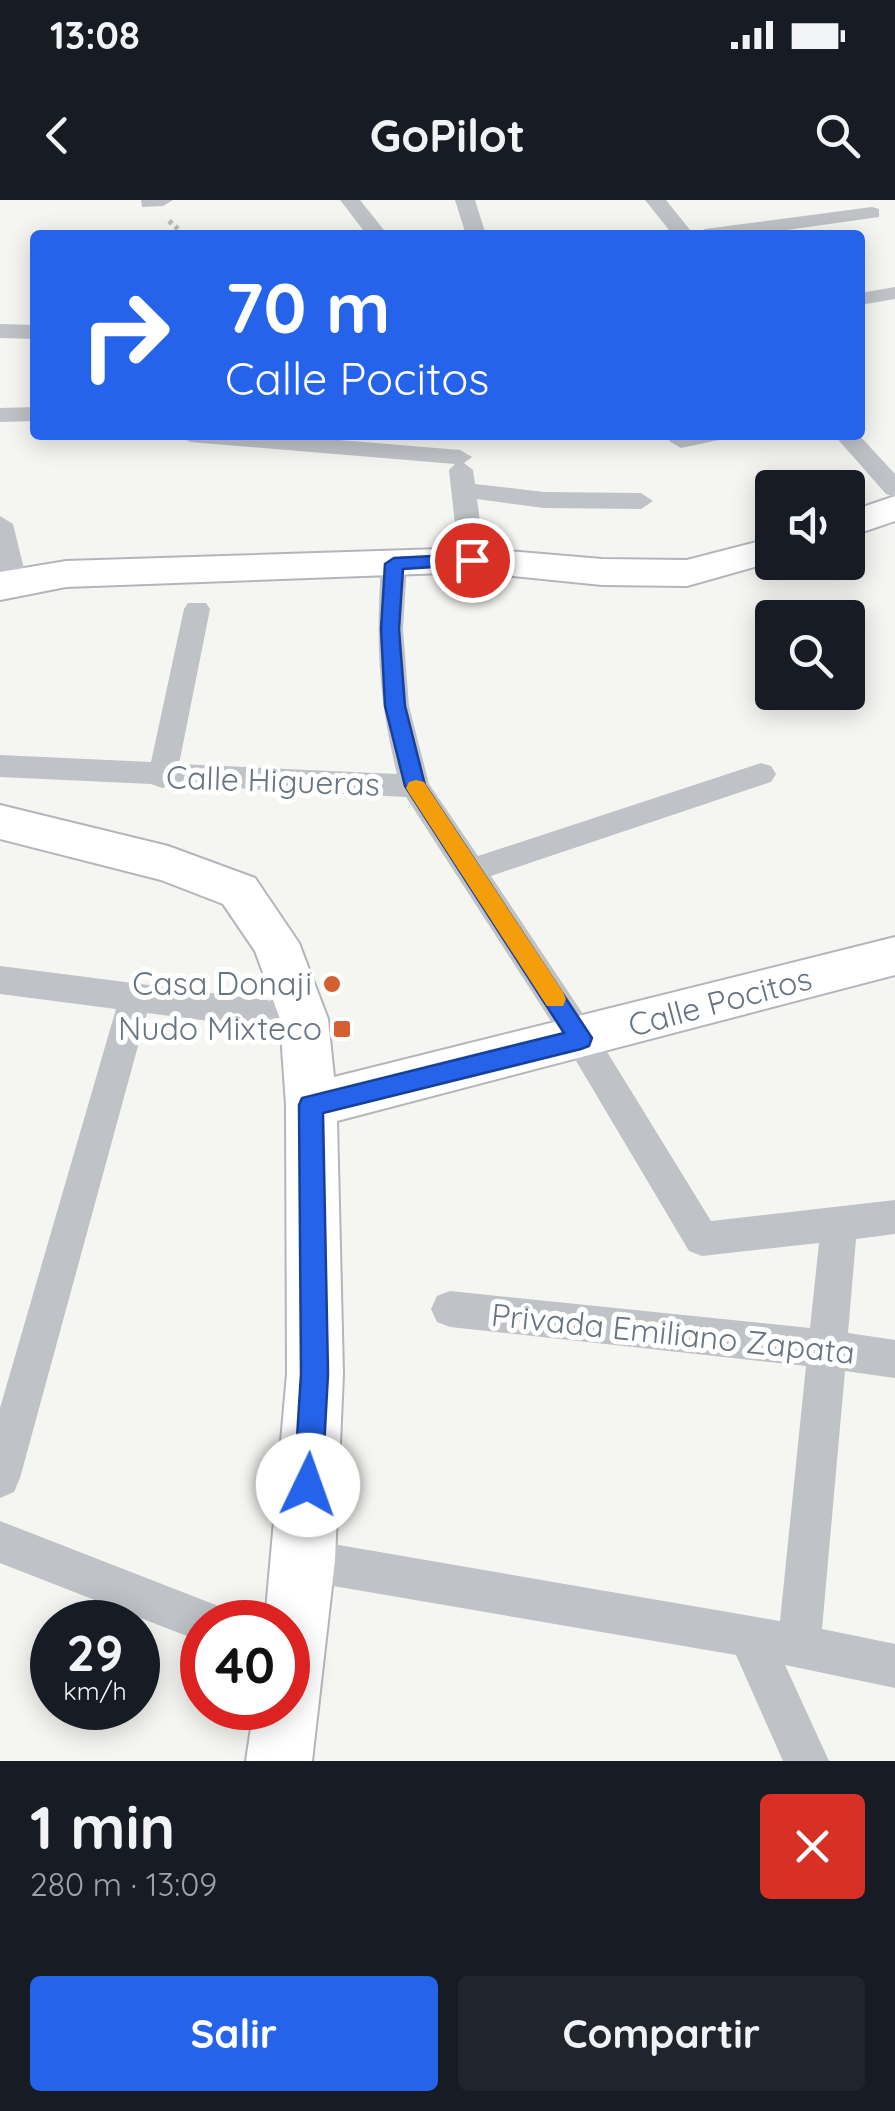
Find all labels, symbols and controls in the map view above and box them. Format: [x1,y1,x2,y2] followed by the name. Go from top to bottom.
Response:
[50,11,140,59] text: 13:08
[370,107,525,163] text: GoPilot
[30,108,85,163] icon: back
[810,108,865,163] icon: search
[225,263,391,351] text: 70 m
[60,270,190,400] icon: right
[225,350,489,406] text: Calle Pocitos
[755,470,865,710] map controls
[755,470,865,580] button: sound
[430,518,515,603] pin
[445,533,500,588] icon: arrive
[755,600,865,710] button: search
[166,756,381,804] street label: Calle Higueras
[624,957,816,1045] street label: Calle Pocitos
[132,963,312,1003] place label: Casa Donaji
[321,973,343,995] marker: Casa Donaji
[118,1008,322,1048] place label: Nudo Mixteco
[331,1018,353,1040] marker: Nudo Mixteco
[489,1294,857,1372] street label: Privada Emiliano Zapata
[256,1433,360,1537] position arrow
[180,1600,310,1730] speed limit sign: 40
[67,1621,123,1684] text: 29
[63,1675,127,1706] text: km/h
[30,1789,175,1864] text: 1 min
[760,1794,865,1899] button: close
[30,1864,217,1904] text: 280 m · 13:09
[30,1976,438,2091] button: Salir
[458,1976,865,2091] button: Compartir

